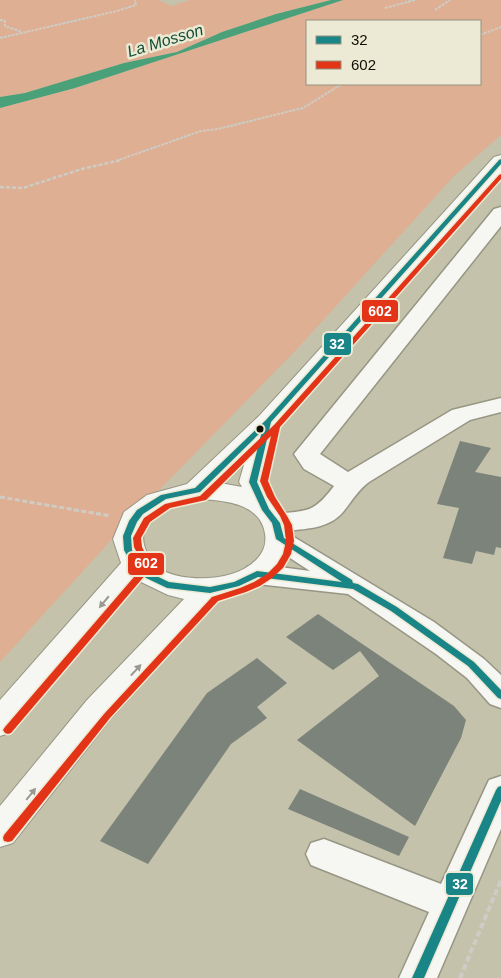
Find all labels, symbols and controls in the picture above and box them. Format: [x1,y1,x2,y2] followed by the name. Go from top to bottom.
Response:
[306,20,481,85] legend
[125,21,205,60] water label: La Mosson
[351,31,368,48] text: 32
[351,56,376,73] text: 602
[361,299,399,323] line badge: 602
[368,303,392,319] text: 602
[323,332,352,356] line badge: 32
[329,336,345,352] text: 32
[255,424,265,434] unlabelled marker
[127,552,165,576] line badge: 602
[134,555,158,571] text: 602
[99,595,110,608] one-way arrow
[130,664,142,676] one-way arrow
[25,788,36,801] one-way arrow
[445,872,474,896] line badge: 32
[452,876,468,892] text: 32

